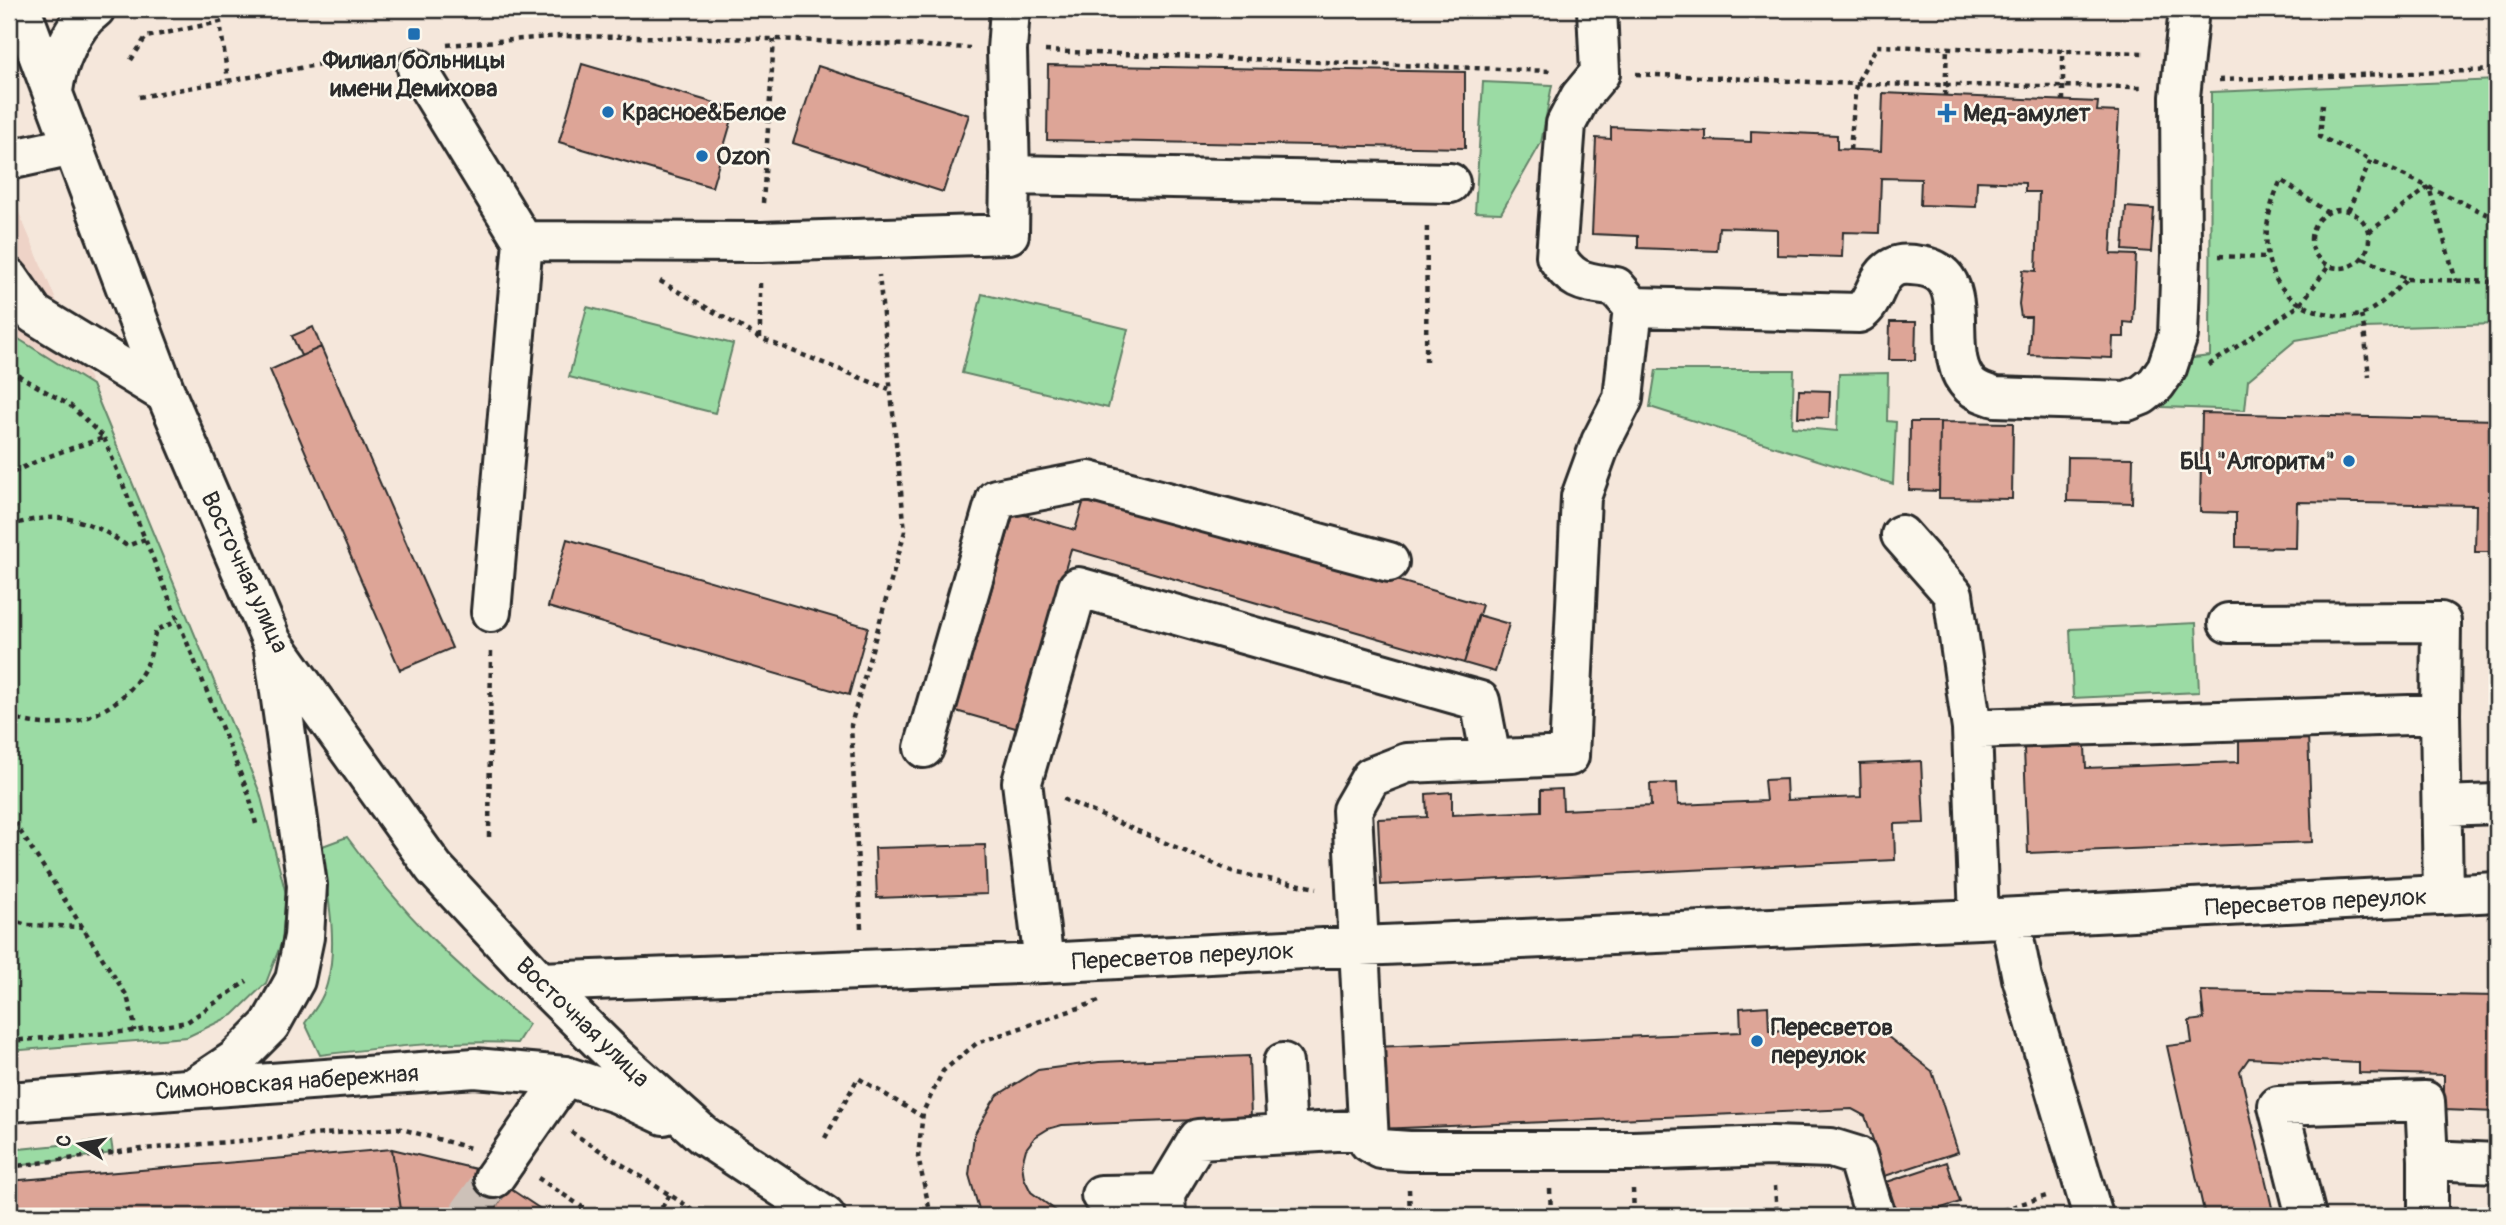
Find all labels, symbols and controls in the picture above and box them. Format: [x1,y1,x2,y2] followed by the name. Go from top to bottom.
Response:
[406,26,422,42] marker: Филиал больницы имени Демихова
[322,46,505,103] place label: Филиал больницы имени Демихова
[622,98,787,127] place label: Красное&Белое
[1963,99,2091,128] place label: Мед-амулет
[1937,103,1957,123] marker: Мед-амулет
[600,104,616,120] marker: Красное&Белое
[716,142,770,171] place label: Ozon
[694,148,710,164] marker: Ozon
[2180,447,2335,476] place label: БЦ "Алгоритм"
[2341,453,2357,469] marker: БЦ "Алгоритм"
[195,487,295,657] street label: Восточная улица
[2204,882,2428,923] street label: Пересветов переулок
[1071,936,1295,977] street label: Пересветов переулок
[510,951,656,1093] street label: Восточная улица
[1771,1013,1893,1070] place label: Пересветов переулок
[1749,1033,1765,1049] marker: Пересветов переулок
[154,1059,420,1106] street label: Симоновская набережная
[46,1110,116,1180] north arrow
[51,1133,77,1149] text: С

